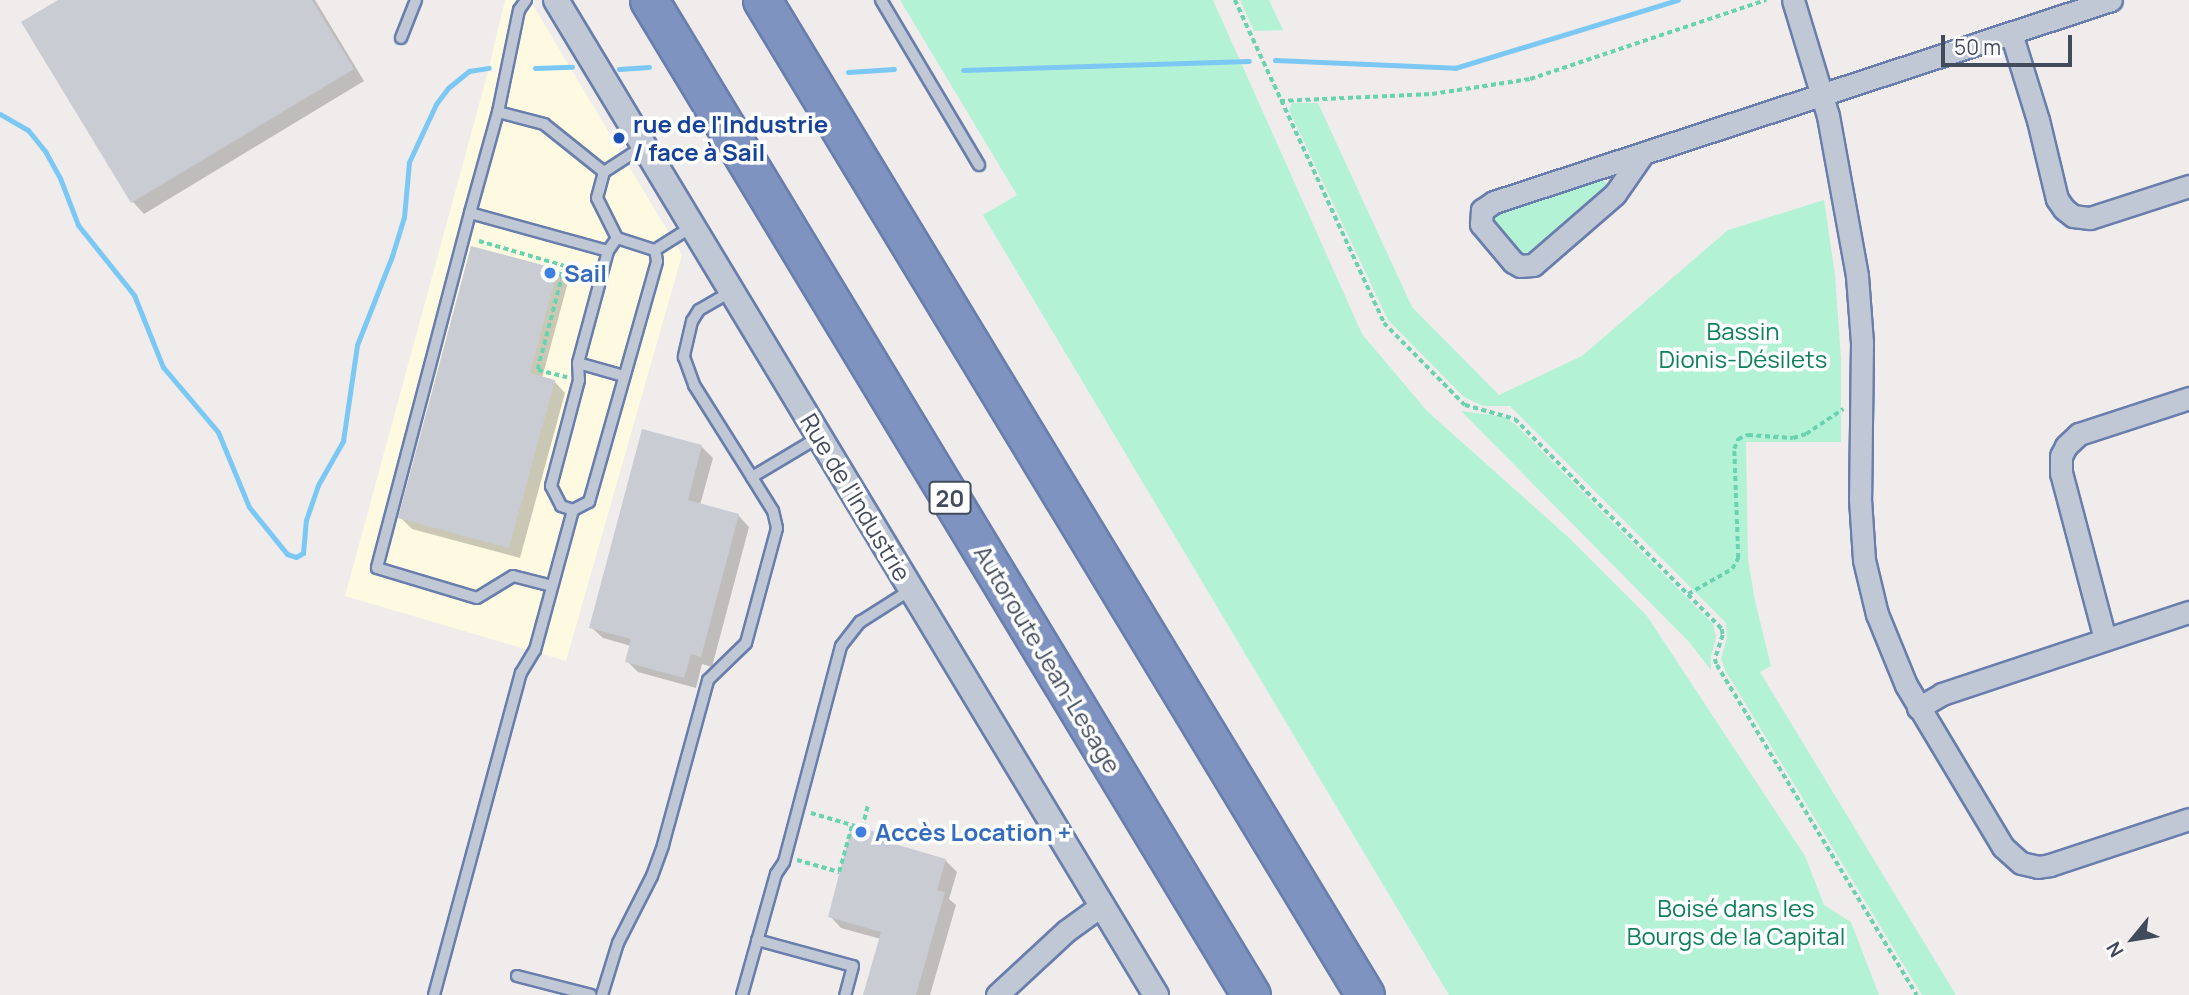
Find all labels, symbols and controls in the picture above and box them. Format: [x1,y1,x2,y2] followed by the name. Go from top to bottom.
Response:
[1944,21,2075,65] scale bar
[1954,33,2001,61] text: 50 m
[633,110,828,166] place label: rue de l'Industrie / face à Sail
[611,130,627,146] marker: rue de l'Industrie / face à Sail
[564,259,607,287] place label: Sail
[542,265,558,281] marker: Sail
[1659,317,1827,373] park label: Bassin Dionis-Désilets
[795,408,917,586] street label: Rue de l'Industrie
[927,478,973,518] road number: 20
[969,540,1127,778] street label: Autoroute Jean-Lesage
[875,818,1071,846] place label: Accès Location +
[853,824,869,840] marker: Accès Location +
[1627,894,1845,950] park label: Boisé dans les Bourgs de la Capital
[2098,904,2168,974] north arrow
[2100,937,2129,962] text: N

